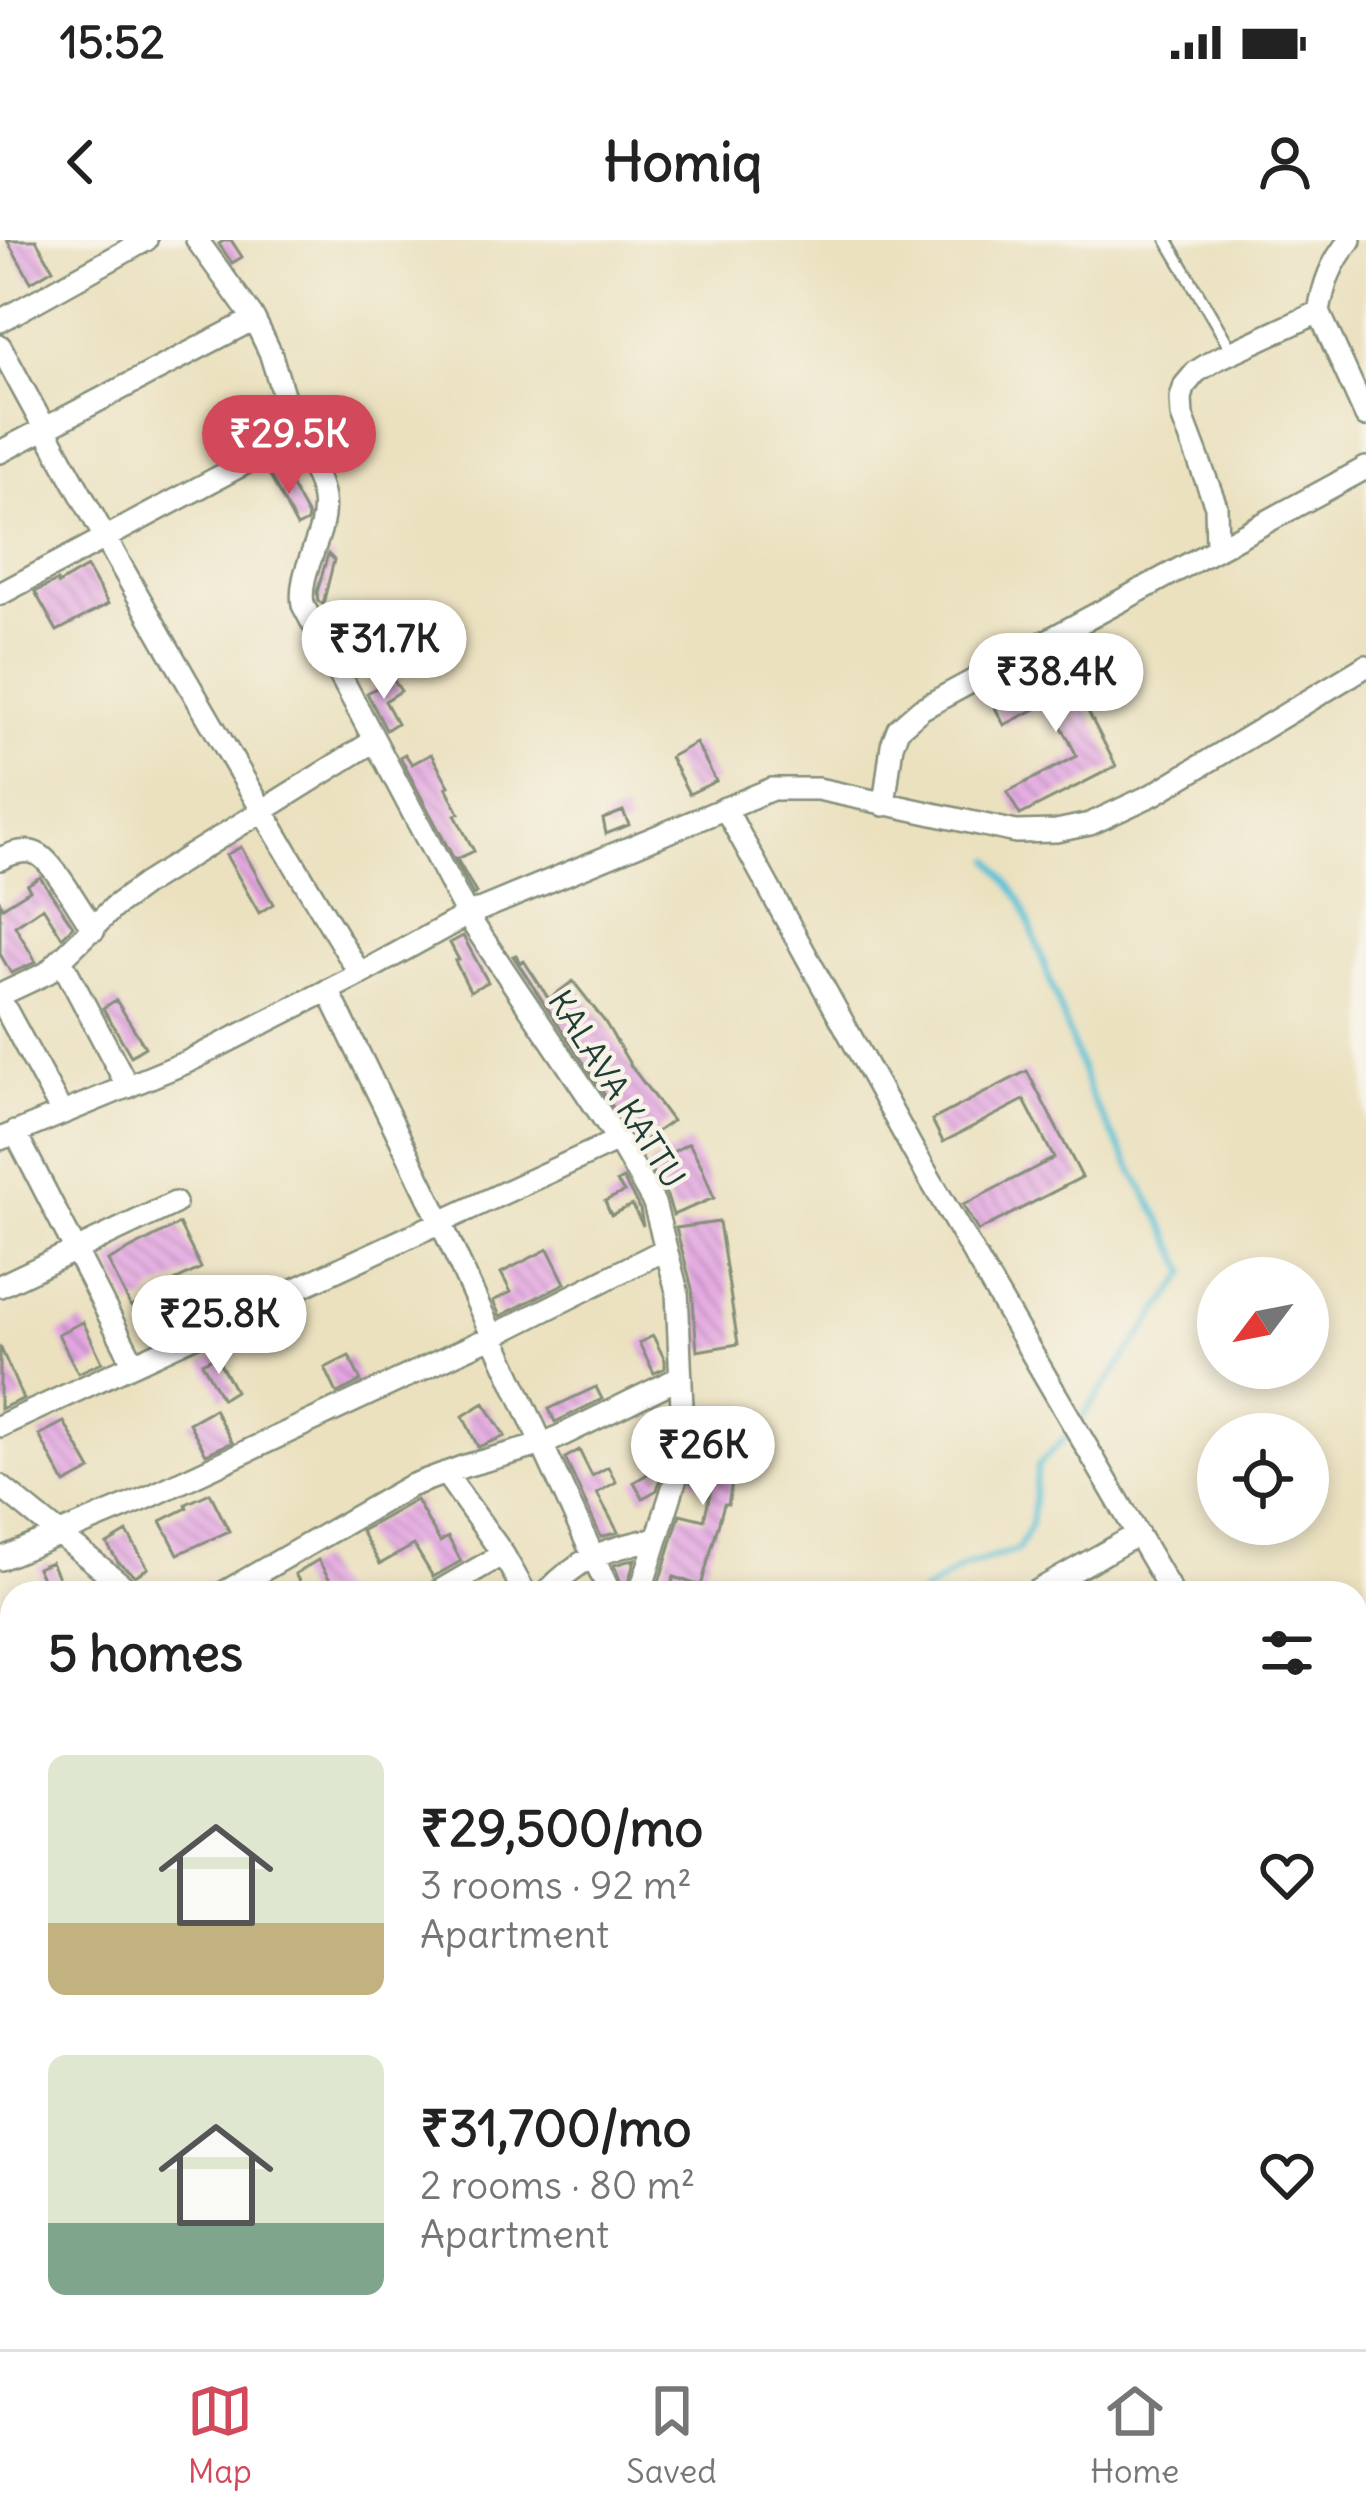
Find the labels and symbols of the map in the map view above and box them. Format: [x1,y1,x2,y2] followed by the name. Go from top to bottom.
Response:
[191,395,387,497] pin: ₹29.5K
[286,600,482,702] pin: ₹31.7K
[958,633,1154,735] pin: ₹38.4K
[539,982,695,1196] street label: KALAVA KATTU
[1197,1257,1329,1389] north arrow
[121,1275,317,1377] pin: ₹25.8K
[632,1406,774,1508] pin: ₹26K

